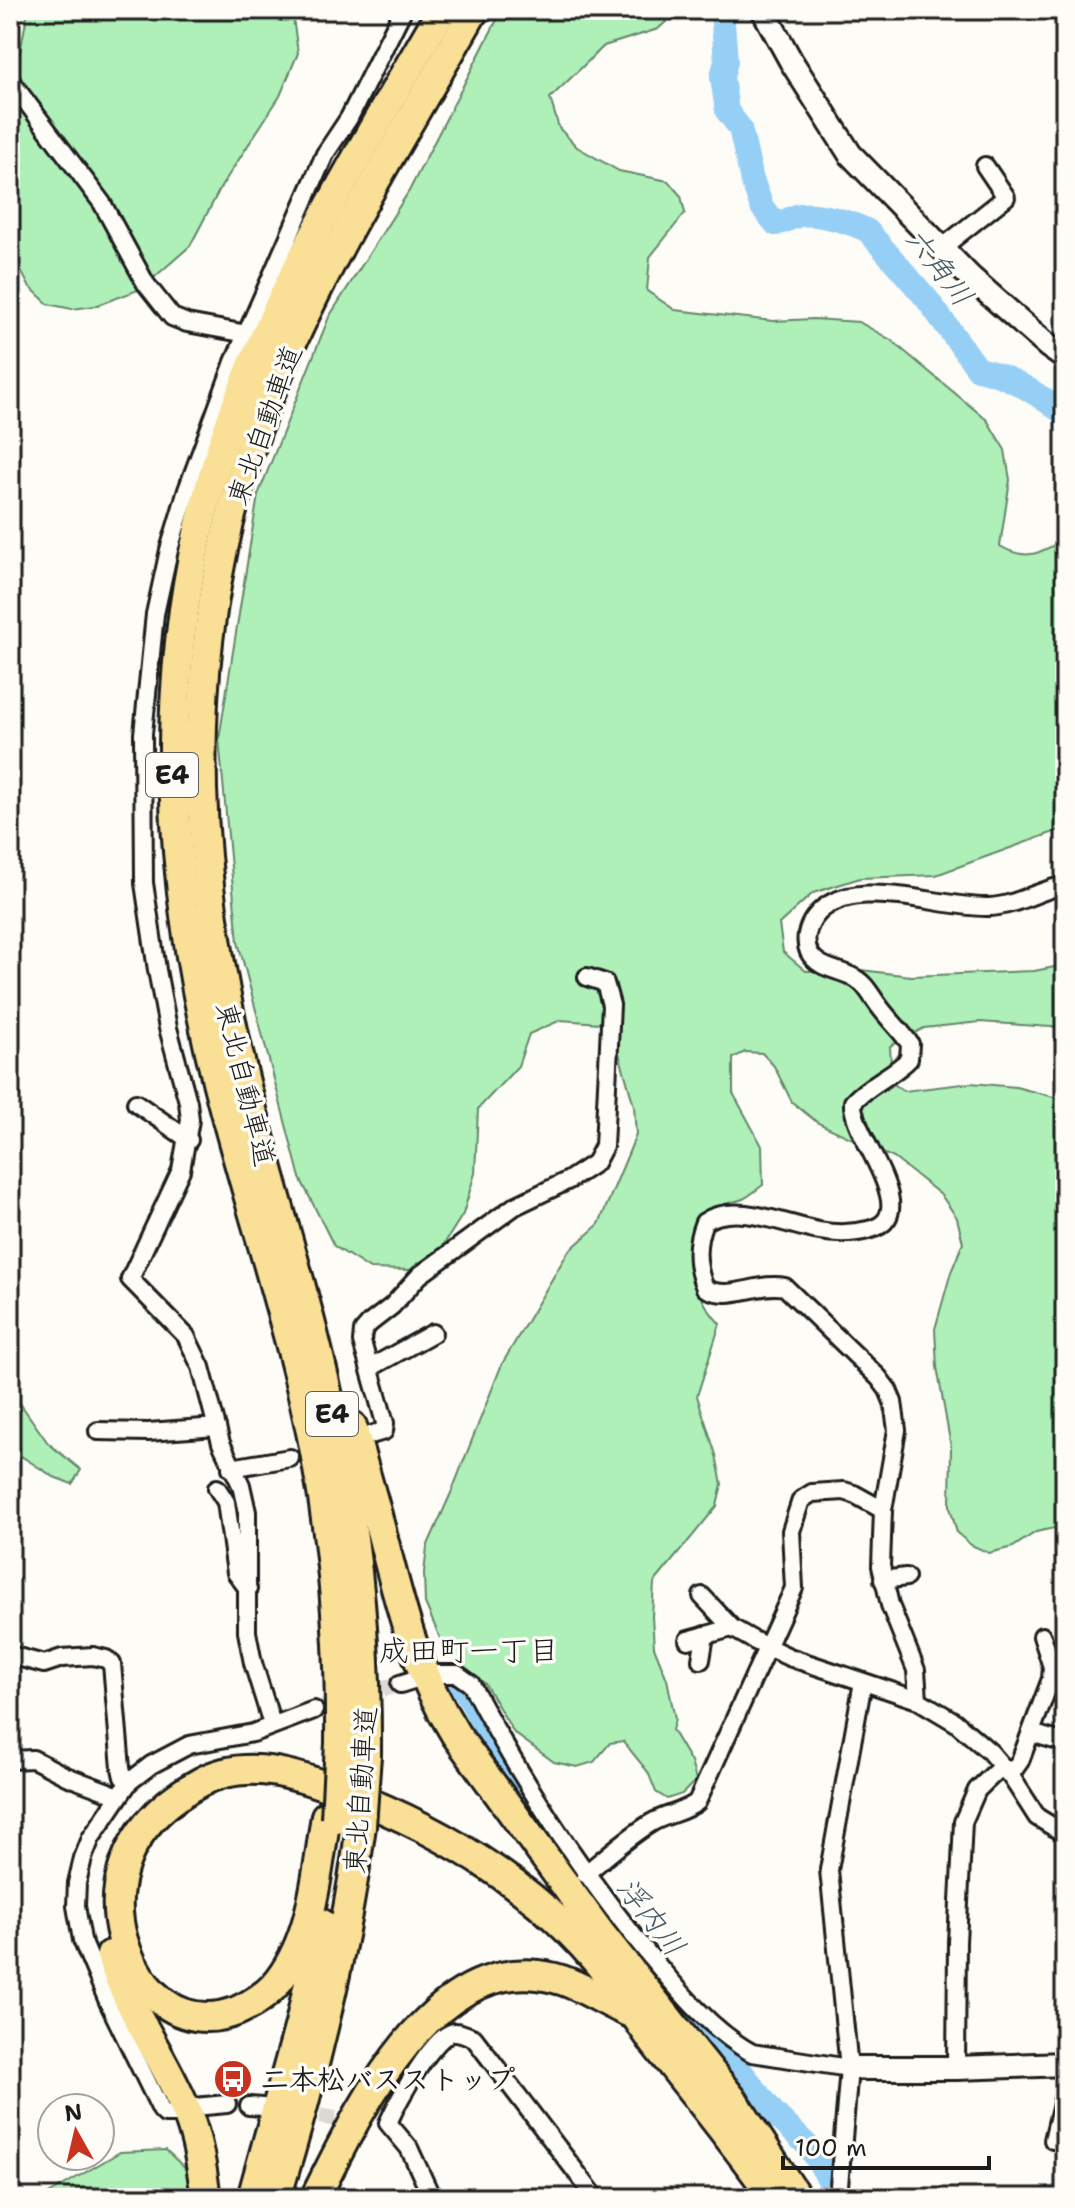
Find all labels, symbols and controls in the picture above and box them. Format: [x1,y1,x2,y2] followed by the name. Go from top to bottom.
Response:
[896,219,983,315] water label: 六角川
[217,340,311,510] street label: 東北自動車道
[146,753,198,797] road number: E4
[207,998,285,1170] street label: 東北自動車道
[306,1392,358,1436] road number: E4
[379,1630,559,1671] district label: 成田町一丁目
[335,1705,385,1875] street label: 東北自動車道
[608,1869,695,1965] water label: 浮内川
[212,2058,254,2100] bus stop icon: 二本松バスストップ
[261,2060,515,2098] place label: 二本松バスストップ
[36,2092,116,2172] north arrow
[63,2097,84,2128] text: N
[783,2120,989,2170] scale bar
[795,2132,867,2164] text: 100 m

